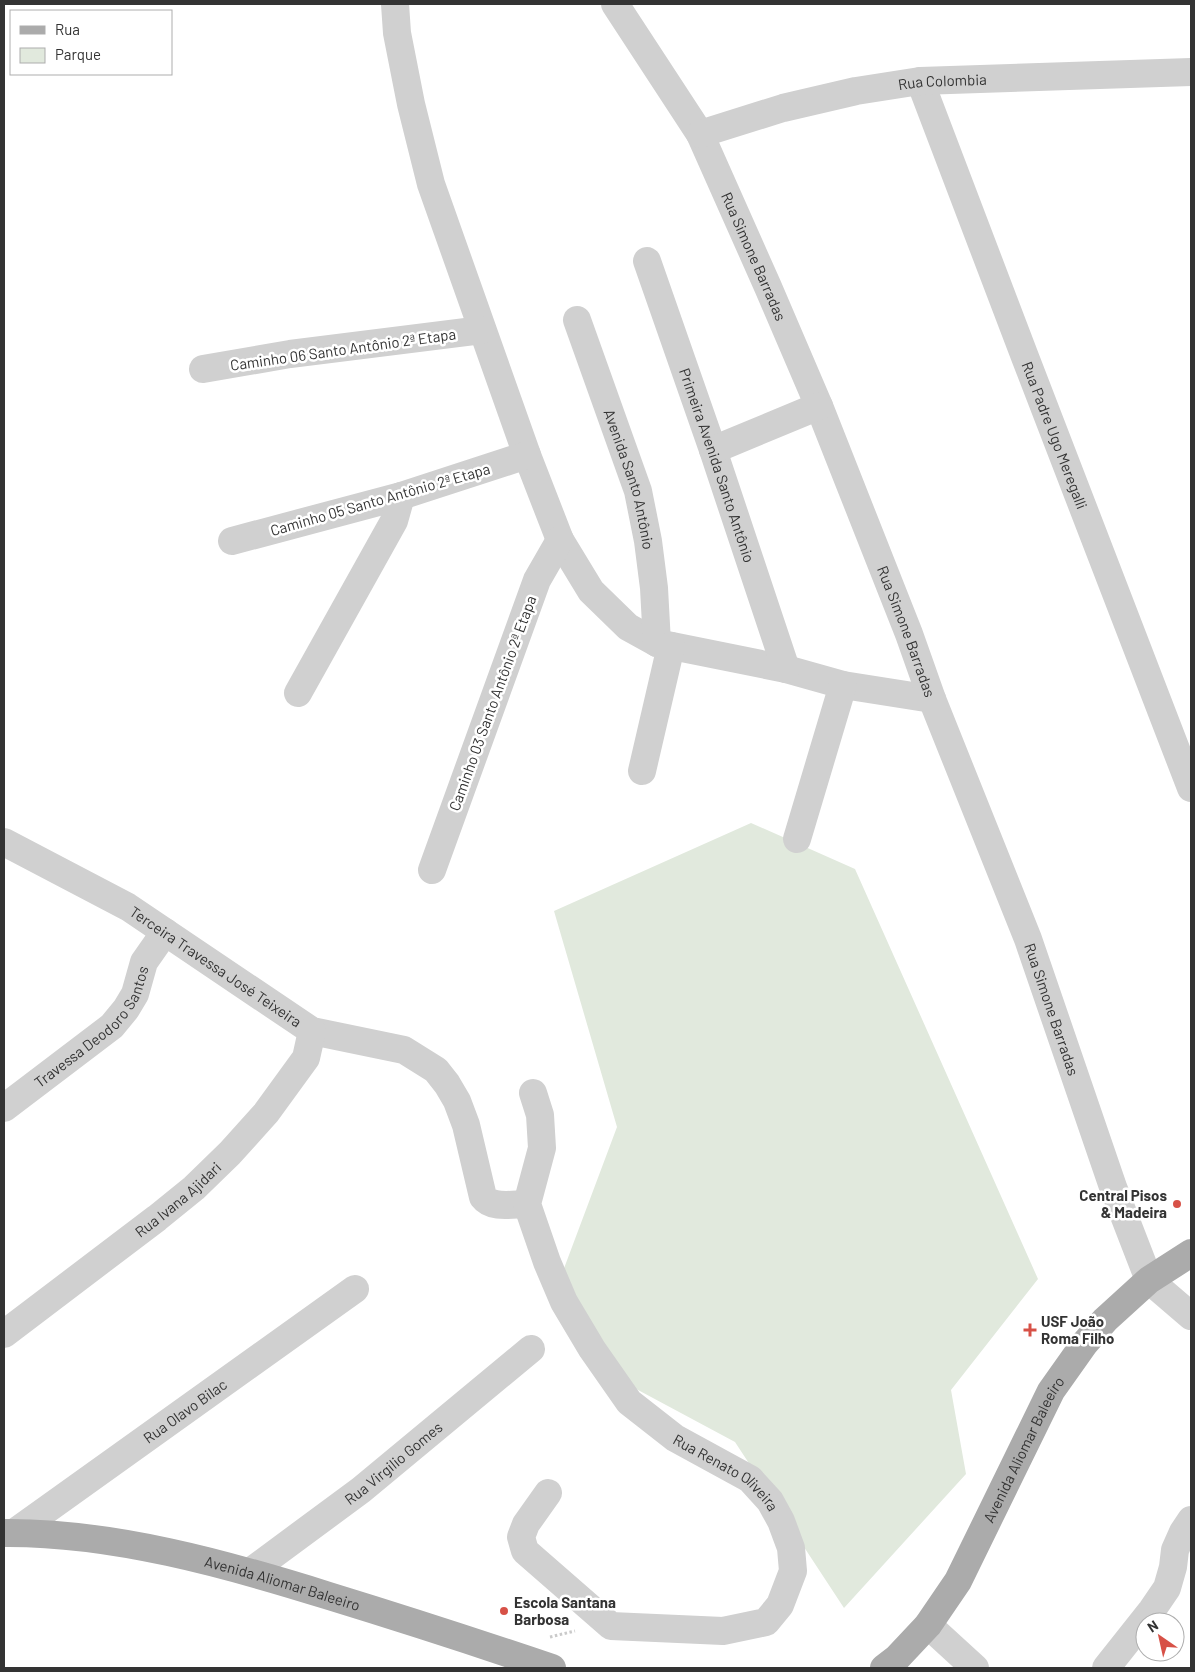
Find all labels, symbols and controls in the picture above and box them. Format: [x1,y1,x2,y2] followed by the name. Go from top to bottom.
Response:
[10,10,172,75] legend
[55,20,80,38] text: Rua
[55,45,101,63] text: Parque
[897,70,987,93] street label: Rua Colombia
[718,189,790,323] street label: Rua Simone Barradas
[229,324,457,374] street label: Caminho 06 Santo Antônio 2ª Etapa
[1019,359,1092,511] street label: Rua Padre Ugo Meregalli
[676,365,759,565] street label: Primeira Avenida Santo Antônio
[600,406,658,550] street label: Avenida Santo Antônio
[268,459,492,539] street label: Caminho 05 Santo Antônio 2ª Etapa
[874,563,940,699] street label: Rua Simone Barradas
[445,593,539,813] street label: Caminho 03 Santo Antônio 2ª Etapa
[127,902,305,1030] street label: Terceira Travessa José Teixeira
[1021,941,1083,1078] street label: Rua Simone Barradas
[30,964,151,1091] street label: Travessa Deodoro Santos
[131,1158,225,1241] street label: Rua Ivana Ajidari
[1079,1186,1167,1221] place label: Central Pisos & Madeira
[1171,1198,1183,1210] marker: Central Pisos & Madeira
[1041,1312,1114,1347] place label: USF João Roma Filho
[1023,1323,1037,1337] marker: USF João Roma Filho
[979,1373,1068,1525] street label: Avenida Aliomar Baleeiro
[139,1375,230,1447] street label: Rua Olavo Bilac
[341,1418,446,1508] street label: Rua Virgilio Gomes
[670,1430,783,1514] street label: Rua Renato Oliveira
[203,1552,363,1614] street label: Avenida Aliomar Baleeiro
[514,1593,616,1628] place label: Escola Santana Barbosa
[498,1605,510,1617] marker: Escola Santana Barbosa
[1135,1612,1185,1662] north arrow
[1144,1616,1161,1635] text: N

